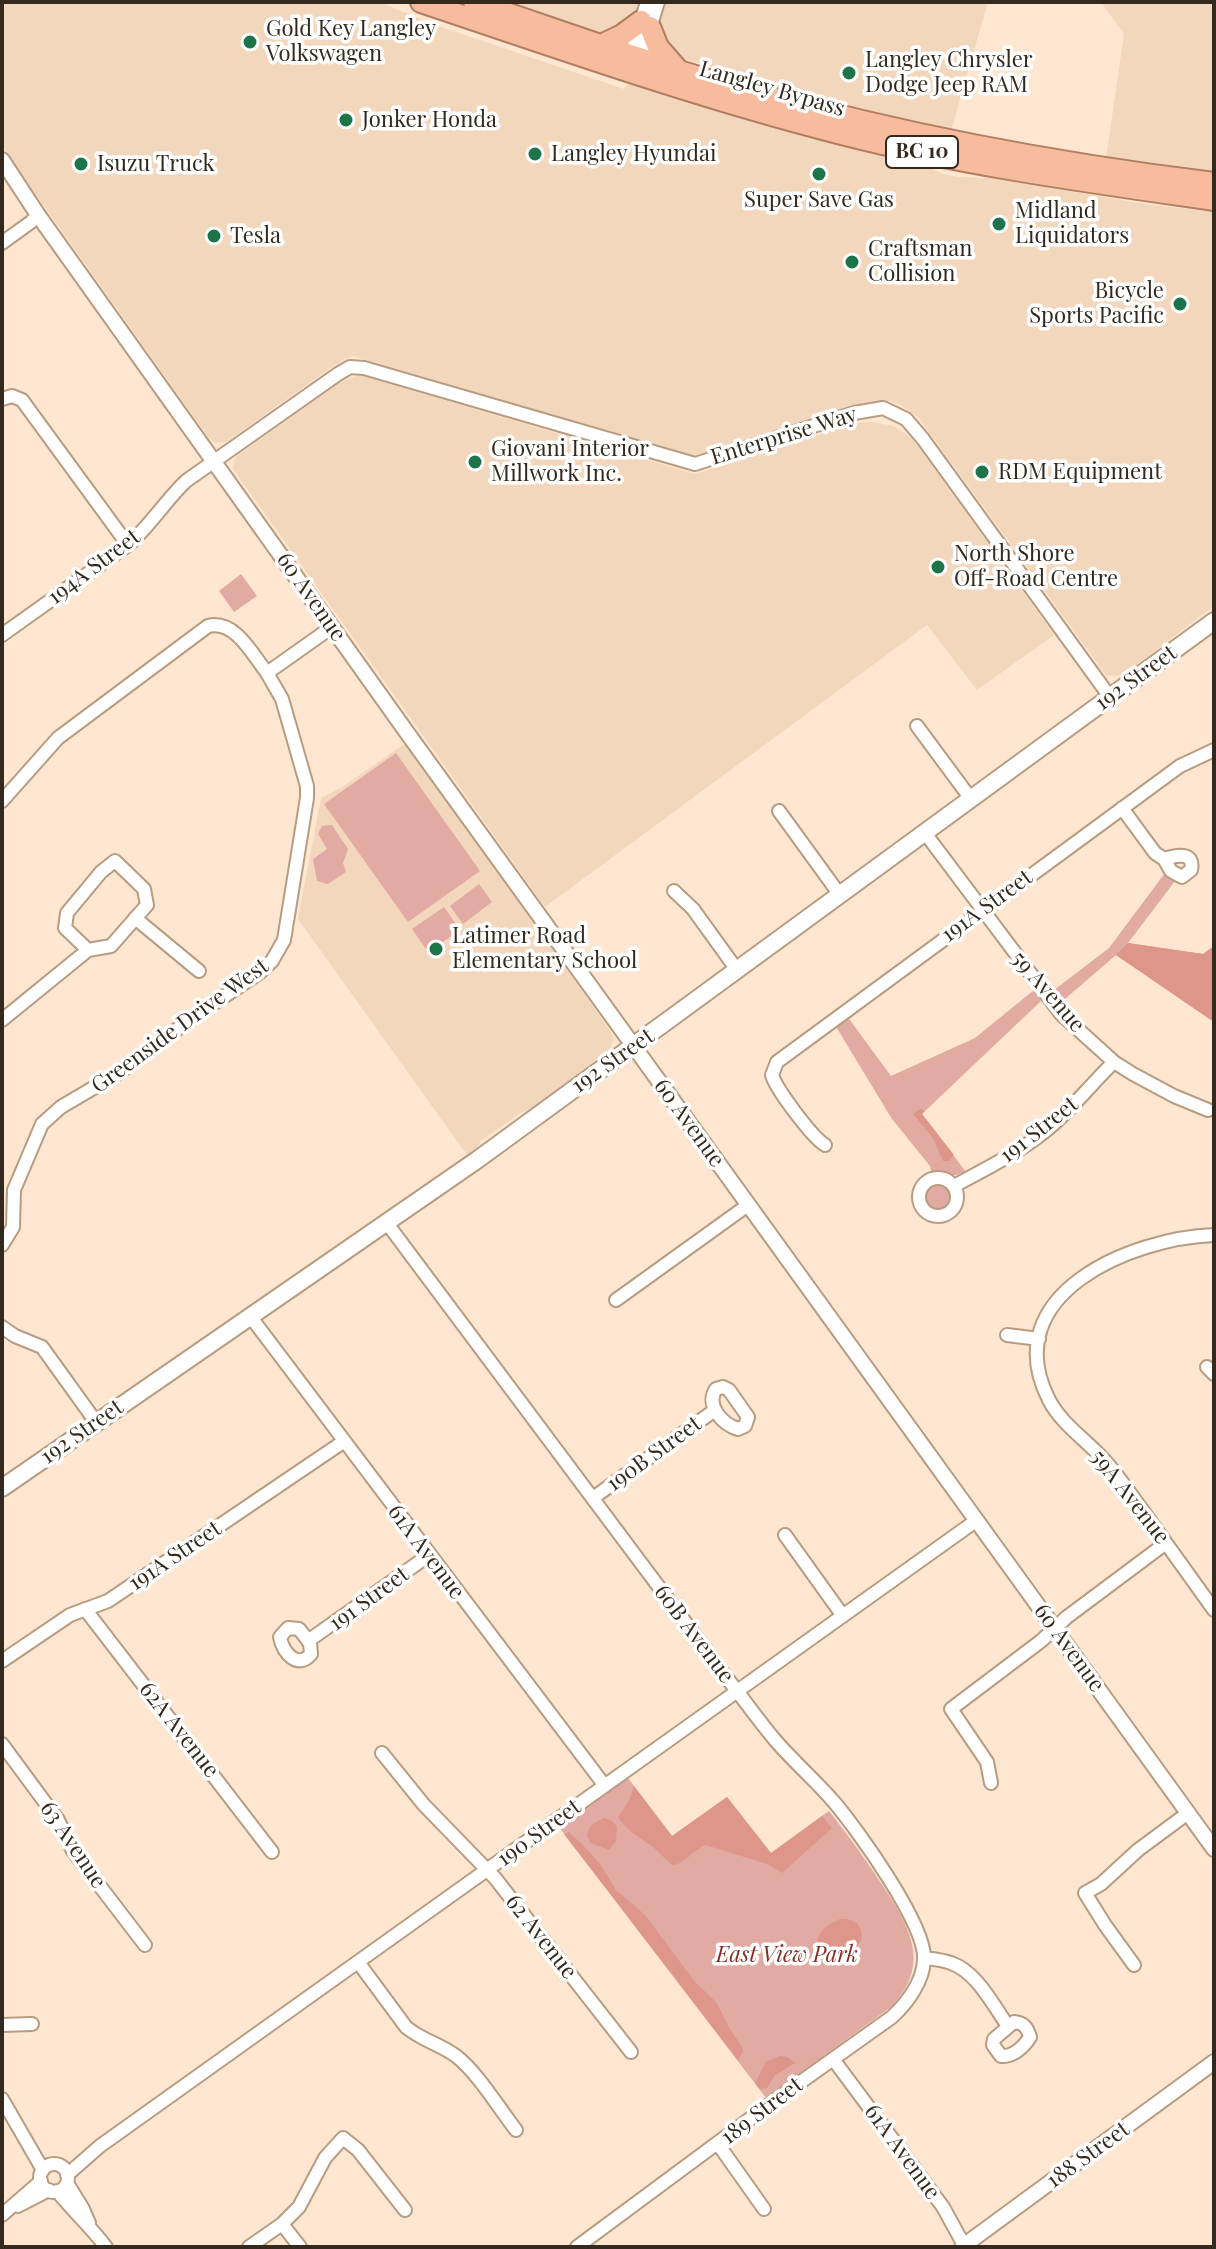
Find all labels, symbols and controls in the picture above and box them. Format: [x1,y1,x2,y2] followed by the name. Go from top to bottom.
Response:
[266,16,436,68] place label: Gold Key Langley Volkswagen
[241,33,259,51] marker: Gold Key Langley Volkswagen
[865,47,1033,98] place label: Langley Chrysler Dodge Jeep RAM
[696,56,848,122] street label: Langley Bypass
[840,64,858,82] marker: Langley Chrysler Dodge Jeep RAM
[362,107,497,133] place label: Jonker Honda
[337,111,355,129] marker: Jonker Honda
[886,136,958,168] road number: BC 10
[551,141,717,167] place label: Langley Hyundai
[526,145,544,163] marker: Langley Hyundai
[97,151,215,177] place label: Isuzu Truck
[72,155,90,173] marker: Isuzu Truck
[810,165,828,183] marker: Super Save Gas
[744,187,894,213] place label: Super Save Gas
[1015,198,1129,250] place label: Midland Liquidators
[990,215,1008,233] marker: Midland Liquidators
[230,223,281,249] place label: Tesla
[205,227,223,245] marker: Tesla
[868,236,972,288] place label: Craftsman Collision
[843,253,861,271] marker: Craftsman Collision
[1029,278,1164,330] place label: Bicycle Sports Pacific
[1171,295,1189,313] marker: Bicycle Sports Pacific
[708,401,860,471] street label: Enterprise Way
[491,436,649,488] place label: Giovani Interior Millwork Inc.
[466,453,484,471] marker: Giovani Interior Millwork Inc.
[998,459,1162,485] place label: RDM Equipment
[973,463,991,481] marker: RDM Equipment
[43,524,145,610] street label: 194A Street
[954,541,1118,592] place label: North Shore Off-Road Centre
[271,547,351,647] street label: 60 Avenue
[929,558,947,576] marker: North Shore Off-Road Centre
[1090,640,1182,716] street label: 192 Street
[936,864,1038,948] street label: 191A Street
[452,923,637,974] place label: Latimer Road Elementary School
[427,940,445,958] marker: Latimer Road Elementary School
[1006,946,1090,1038] street label: 59 Avenue
[86,953,274,1099] street label: Greenside Drive West
[567,1023,659,1099] street label: 192 Street
[648,1074,730,1172] street label: 60 Avenue
[995,1091,1083,1169] street label: 191 Street
[36,1394,128,1470] street label: 192 Street
[601,1411,707,1497] street label: 190B Street
[1085,1445,1175,1549] street label: 59A Avenue
[382,1500,470,1604] street label: 61A Avenue
[124,1515,226,1597] street label: 191A Street
[324,1561,414,1637] street label: 191 Street
[648,1580,740,1688] street label: 60B Avenue
[1028,1599,1110,1697] street label: 60 Avenue
[134,1677,224,1783] street label: 62A Avenue
[492,1794,586,1872] street label: 190 Street
[34,1796,112,1894] street label: 63 Avenue
[500,1889,582,1985] street label: 62 Avenue
[716,1942,858,1968] park label: East View Park
[716,2072,808,2150] street label: 189 Street
[859,2099,945,2205] street label: 61A Avenue
[1042,2116,1134,2194] street label: 188 Street

